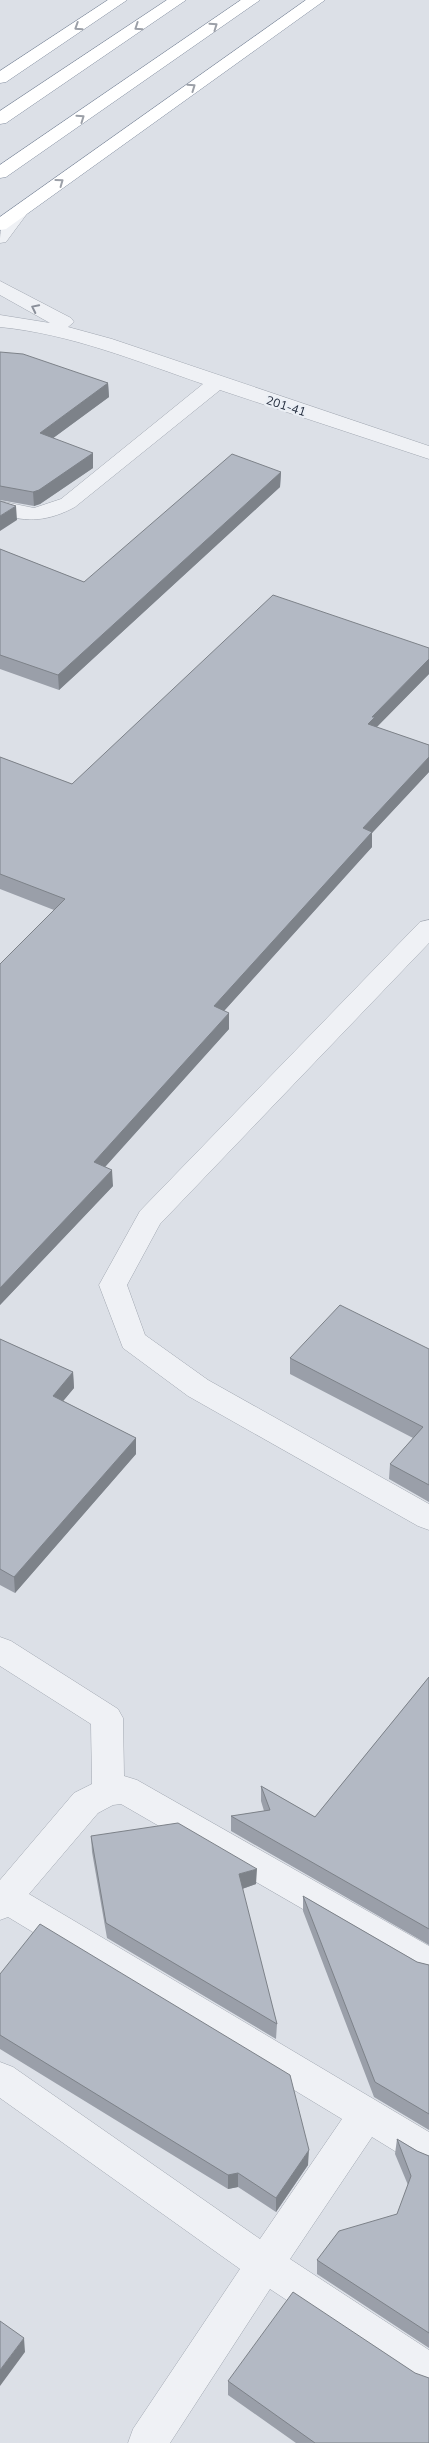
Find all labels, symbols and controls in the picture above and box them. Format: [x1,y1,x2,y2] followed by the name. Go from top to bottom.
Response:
[74,21,84,30] one-way arrow
[134,21,143,30] one-way arrow
[209,22,218,32] one-way arrow
[186,84,196,93] one-way arrow
[75,115,84,124] one-way arrow
[54,179,64,188] one-way arrow
[31,303,40,314] one-way arrow
[264,392,308,420] street label: 201-41

